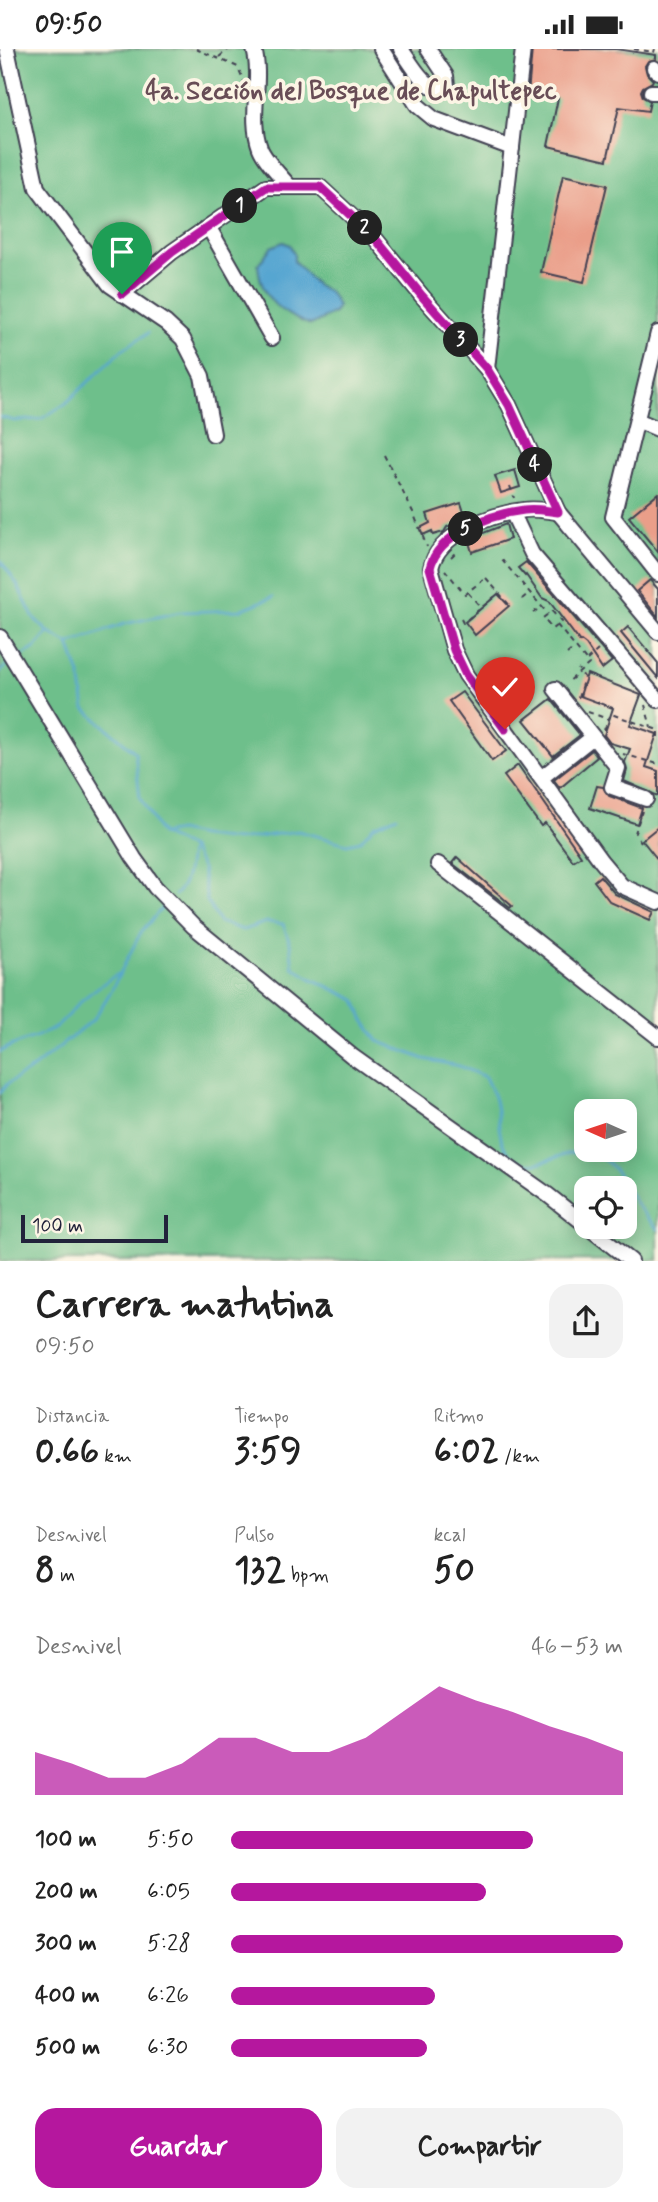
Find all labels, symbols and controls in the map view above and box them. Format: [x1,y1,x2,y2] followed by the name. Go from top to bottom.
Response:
[35,8,102,42] text: 09:50
[145,75,557,109] district label: 4a. Sección del Bosque de Chapultepec
[222,189,258,223] pin: 1
[235,193,244,218] text: 1
[348,211,382,245] pin: 2
[360,215,369,240] text: 2
[92,222,152,294] pin
[103,233,141,271] icon: arrive
[444,323,478,357] pin: 3
[456,327,465,352] text: 3
[518,447,552,483] pin: 4
[529,452,540,477] text: 4
[448,511,484,547] pin: 5
[460,516,471,541] text: 5
[475,657,535,729] pin
[486,668,524,706] icon: check
[574,1099,637,1162] north arrow
[574,1099,637,1239] map controls
[574,1176,637,1239] button: locate
[21,1211,168,1243] scale bar
[32,1214,83,1239] text: 100 m
[35,1281,334,1330] text: Carrera matutina
[549,1284,623,1358] button: share
[35,1332,95,1362] text: 09:50
[35,1404,109,1429] text: Distancia
[234,1404,289,1429] text: Tiempo
[434,1404,484,1429] text: Ritmo
[35,1429,99,1475] text: 0.66
[234,1429,301,1475] text: 3:59
[434,1429,499,1475] text: 6:02
[99,1444,132,1469] text: km
[499,1444,540,1469] text: /km
[35,1523,107,1548] text: Desnivel
[234,1523,274,1548] text: Pulso
[434,1523,466,1548] text: kcal
[35,1548,55,1594] text: 8
[234,1548,286,1594] text: 132
[434,1548,475,1594] text: 50
[55,1563,75,1588] text: m
[286,1563,329,1588] text: bpm
[35,1632,122,1662] text: Desnivel
[531,1632,623,1662] text: 46–53 m
[35,1825,97,1855] text: 100 m
[147,1825,194,1855] text: 5:50
[35,1877,98,1907] text: 200 m
[147,1877,190,1907] text: 6:05
[35,1929,97,1959] text: 300 m
[147,1929,191,1959] text: 5:28
[35,1981,100,2011] text: 400 m
[147,1981,189,2011] text: 6:26
[35,2033,100,2063] text: 500 m
[147,2033,188,2063] text: 6:30
[35,2108,322,2188] button: Guardar
[336,2108,623,2188] button: Compartir

